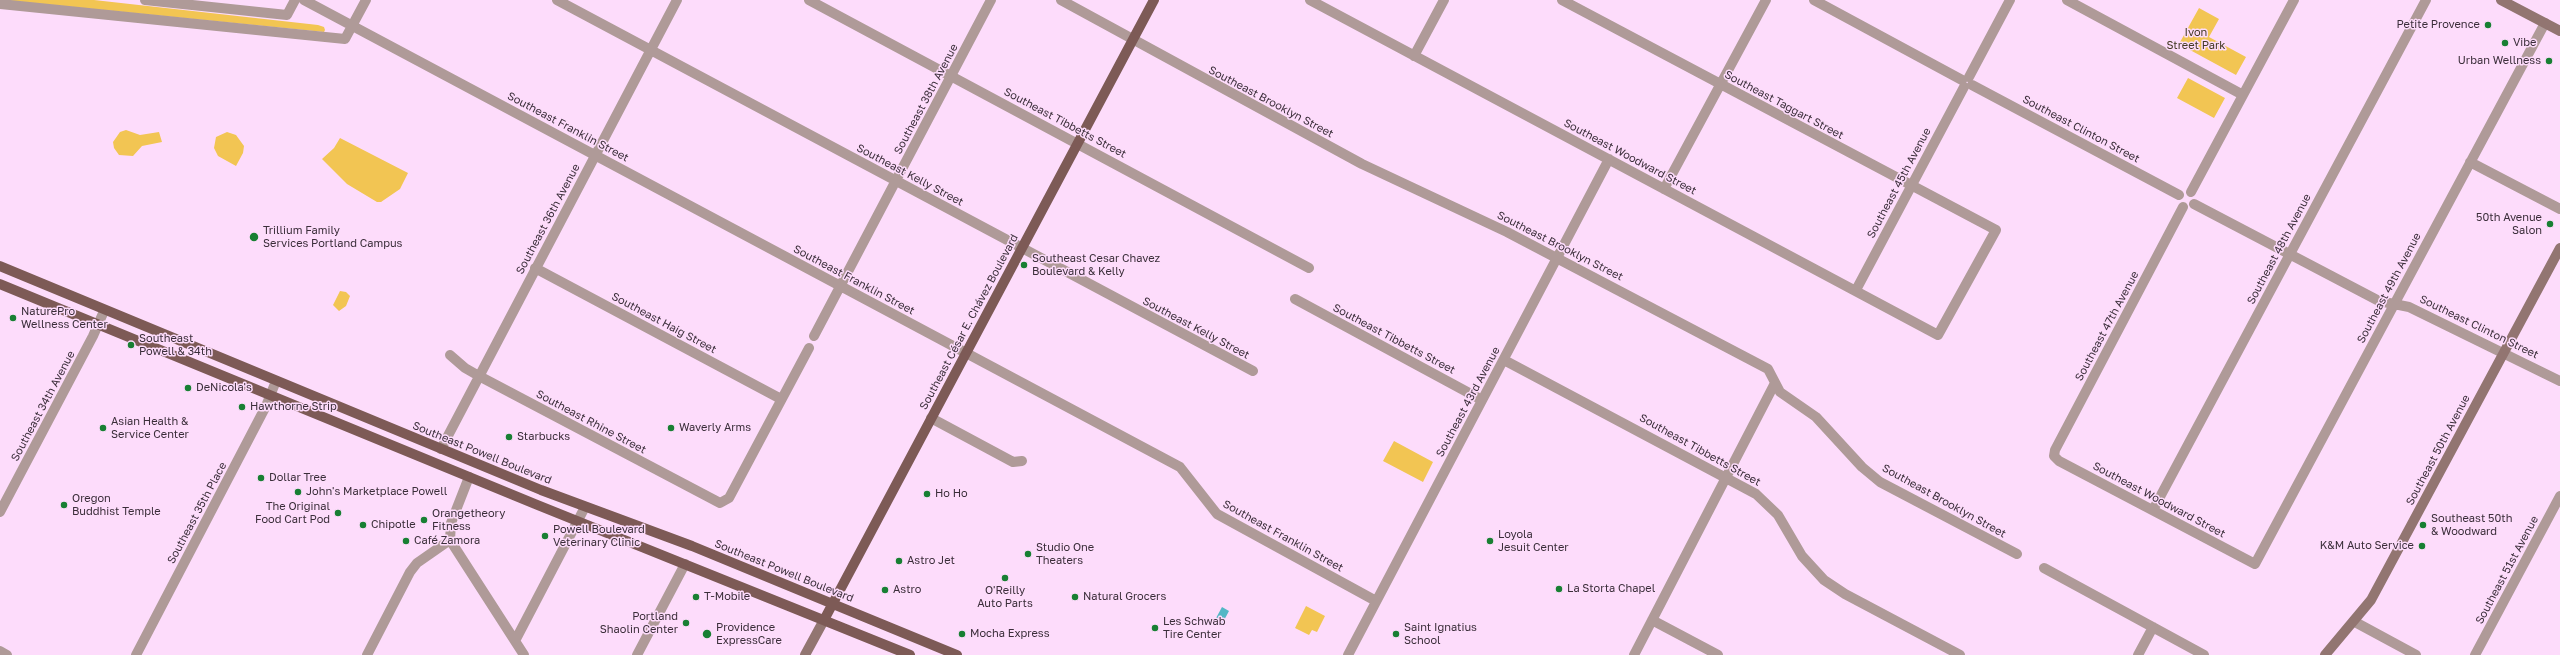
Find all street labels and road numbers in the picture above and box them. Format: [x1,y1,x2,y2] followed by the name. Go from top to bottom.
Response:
[891,42,961,156] street label: Southeast 38th Avenue
[1206,63,1336,141] street label: Southeast Brooklyn Street
[1722,68,1846,142] street label: Southeast Taggart Street
[1002,85,1128,161] street label: Southeast Tibbetts Street
[505,89,631,165] street label: Southeast Franklin Street
[2020,92,2142,166] street label: Southeast Clinton Street
[1561,116,1699,198] street label: Southeast Woodward Street
[1864,126,1934,240] street label: Southeast 45th Avenue
[854,141,966,209] street label: Southeast Kelly Street
[513,162,583,276] street label: Southeast 36th Avenue
[2244,192,2314,306] street label: Southeast 48th Avenue
[1495,208,1625,284] street label: Southeast Brooklyn Street
[2354,231,2424,345] street label: Southeast 49th Avenue
[917,232,1021,412] street label: Southeast César E. Chávez Boulevard
[791,242,917,318] street label: Southeast Franklin Street
[2072,269,2142,383] street label: Southeast 47th Avenue
[609,290,719,356] street label: Southeast Haig Street
[2417,292,2541,362] street label: Southeast Clinton Street
[1140,294,1252,362] street label: Southeast Kelly Street
[1331,301,1457,377] street label: Southeast Tibbetts Street
[1433,345,1503,459] street label: Southeast 43rd Avenue
[8,349,78,463] street label: Southeast 34th Avenue
[534,387,648,457] street label: Southeast Rhine Street
[2403,393,2473,507] street label: Southeast 50th Avenue
[1637,411,1763,489] street label: Southeast Tibbetts Street
[411,419,553,487] street label: Southeast Powell Boulevard
[2090,459,2228,541] street label: Southeast Woodward Street
[165,460,229,566] street label: Southeast 35th Place
[1880,461,2008,541] street label: Southeast Brooklyn Street
[1221,497,1345,575] street label: Southeast Franklin Street
[2473,514,2541,626] street label: Southeast 51st Avenue
[713,537,855,605] street label: Southeast Powell Boulevard

